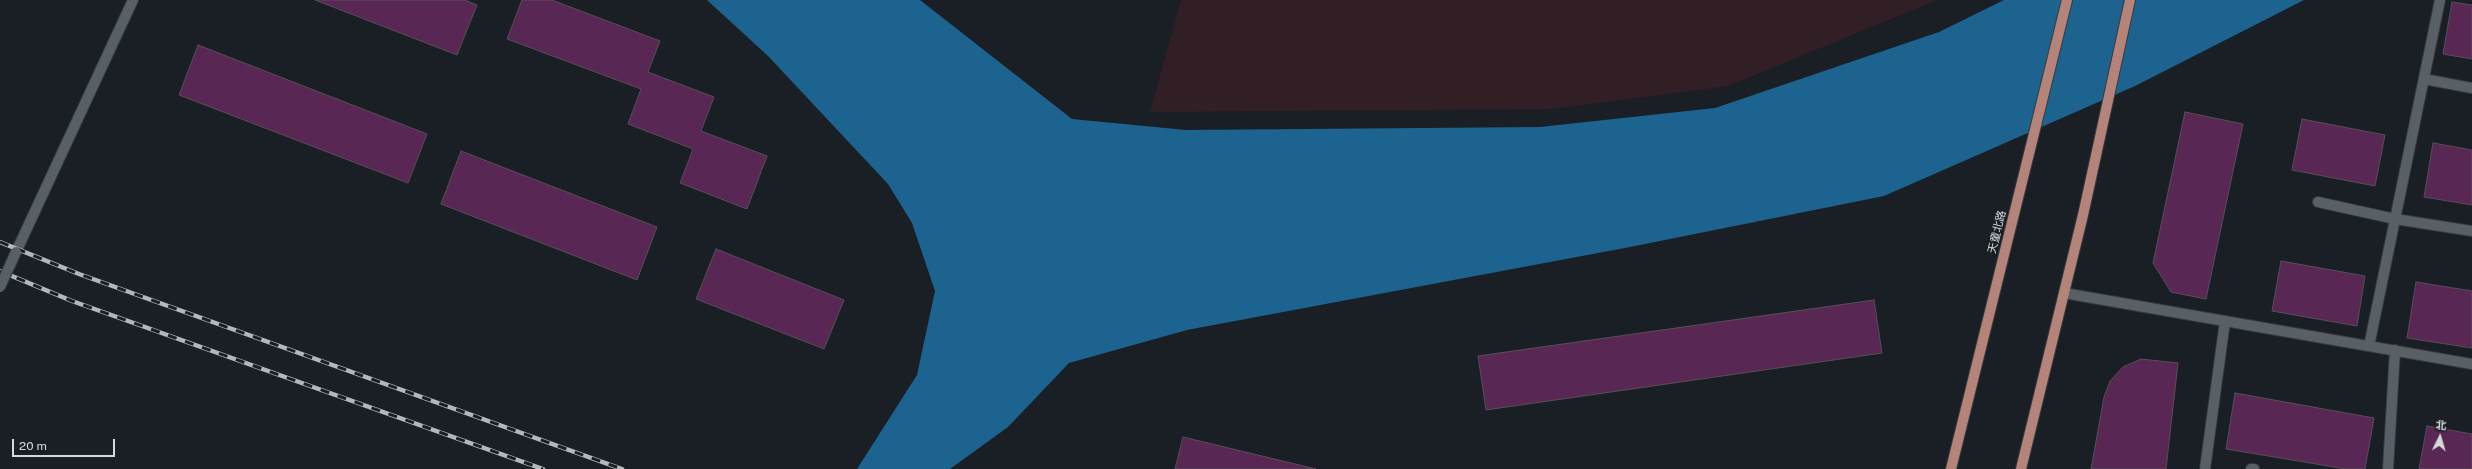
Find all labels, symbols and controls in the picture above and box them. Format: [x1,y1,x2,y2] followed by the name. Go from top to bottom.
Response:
[1985,209,2009,255] street label: 天童北路
[2420,417,2460,457] north arrow
[2435,419,2447,432] text: 北
[14,431,117,457] scale bar
[19,439,47,453] text: 20 m

